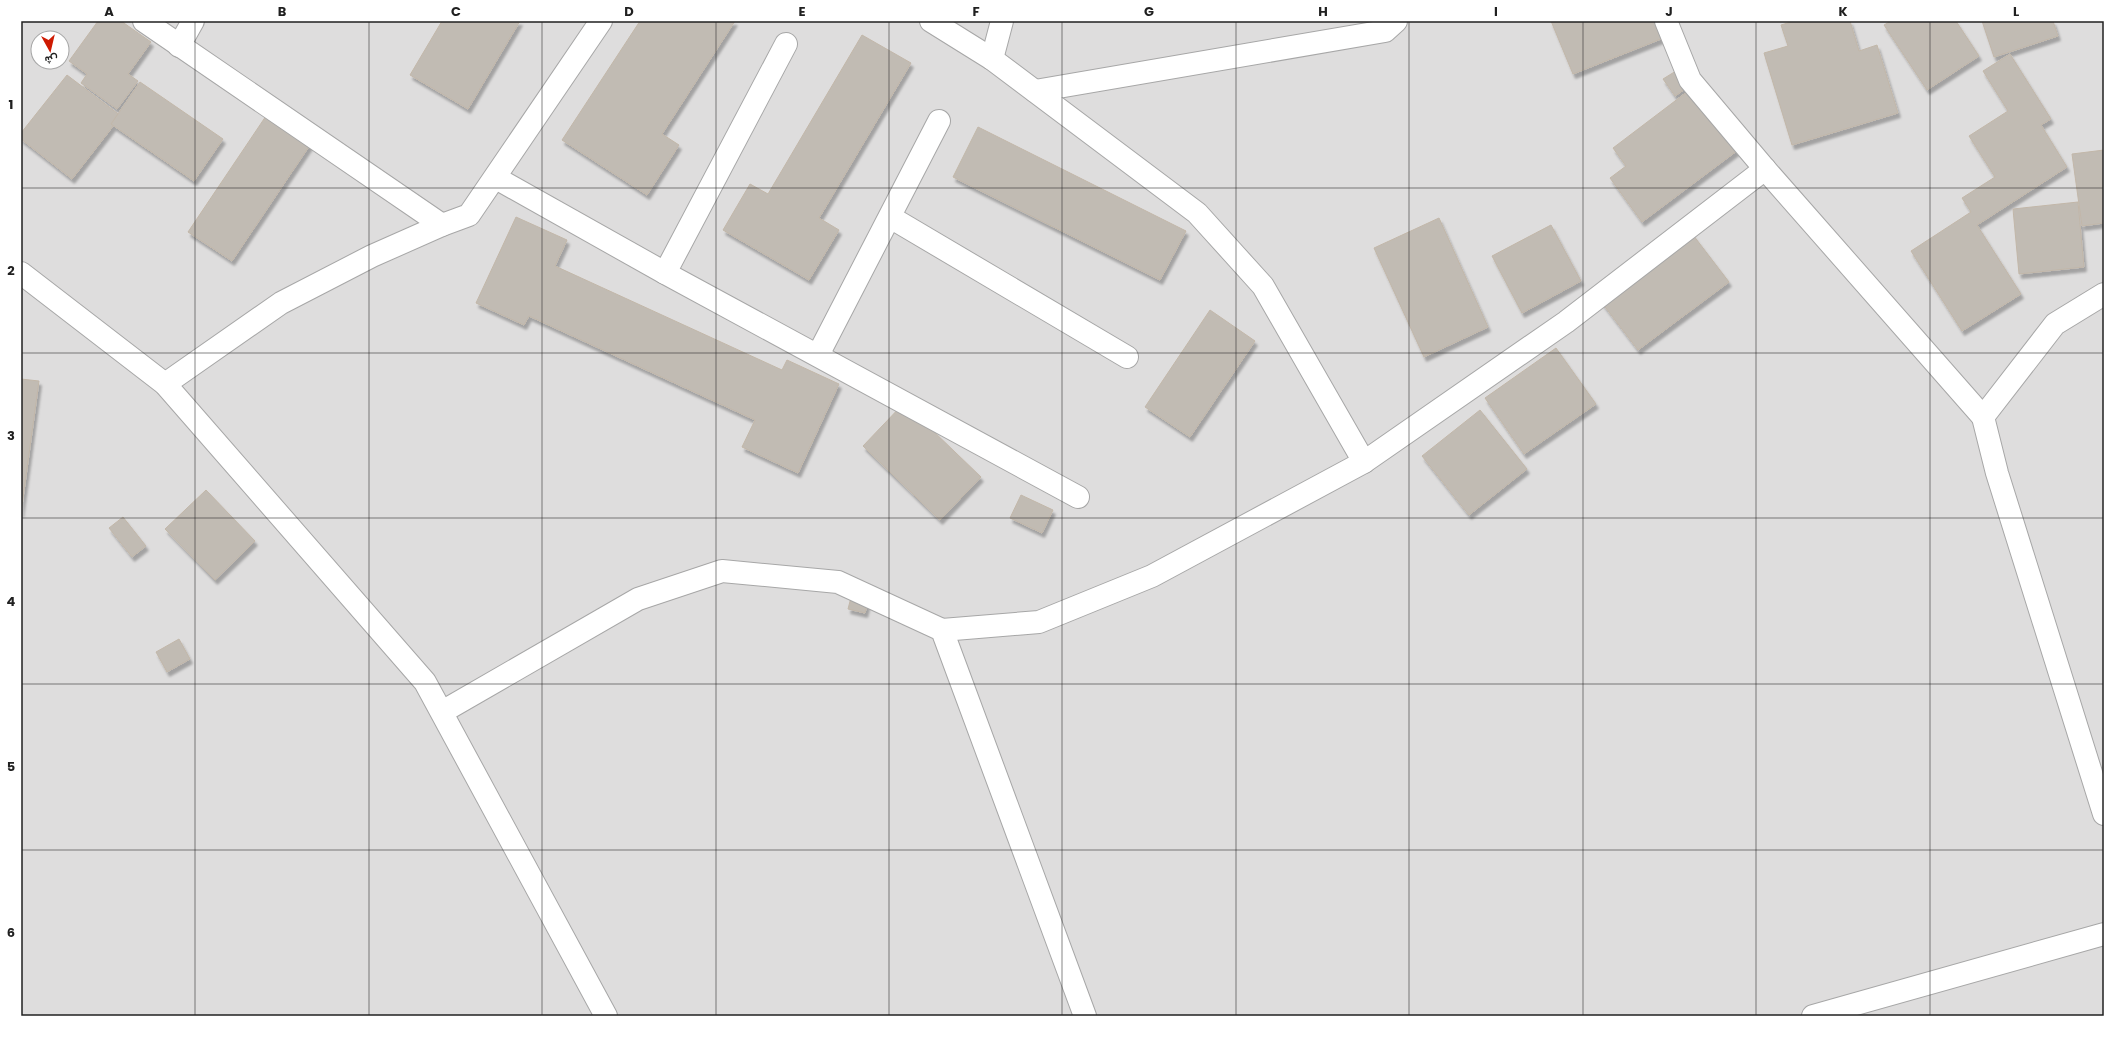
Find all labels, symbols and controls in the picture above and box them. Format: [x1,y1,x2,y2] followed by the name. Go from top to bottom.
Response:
[104,2,114,21] text: A
[278,2,287,21] text: B
[451,2,461,21] text: C
[624,2,634,21] text: D
[798,2,806,21] text: E
[972,2,980,21] text: F
[1144,2,1154,21] text: G
[1318,2,1328,21] text: H
[1494,2,1498,21] text: I
[1665,2,1673,21] text: J
[1838,2,1848,21] text: K
[2013,2,2019,21] text: L
[30,30,70,70] north arrow
[44,51,59,69] text: ش
[9,95,13,114] text: 1
[7,261,15,280] text: 2
[7,426,15,445] text: 3
[7,592,16,611] text: 4
[7,757,15,776] text: 5
[7,923,15,942] text: 6

